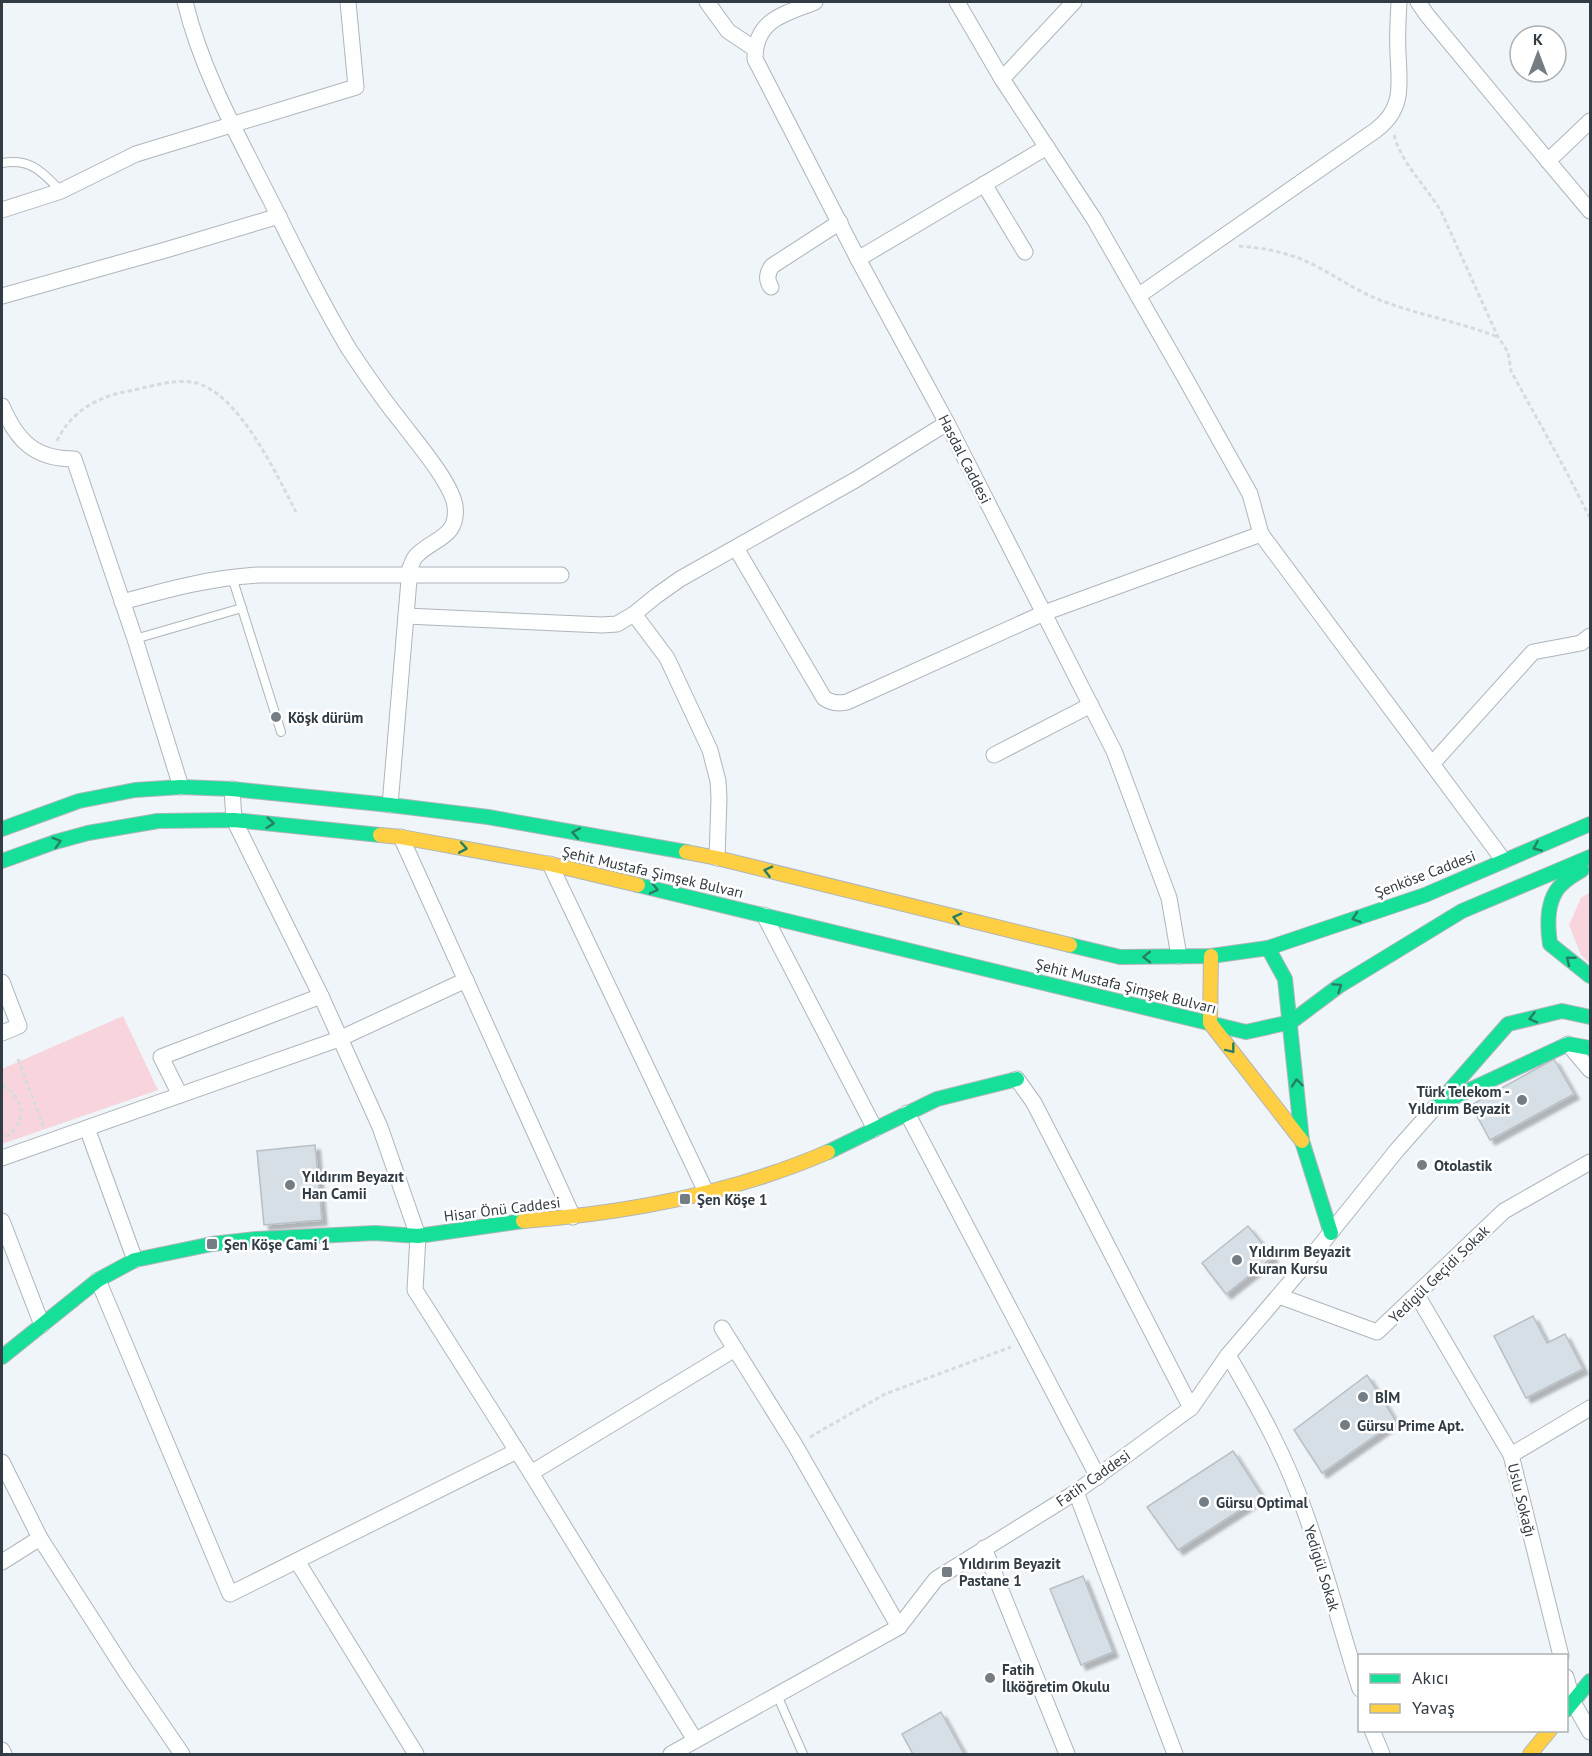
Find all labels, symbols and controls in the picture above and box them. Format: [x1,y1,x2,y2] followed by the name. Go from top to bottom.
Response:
[1508,24,1568,84] north arrow
[1533,29,1543,49] text: K
[934,411,996,507] street label: Hasdal Caddesi
[288,708,363,727] place label: Köşk dürüm
[269,710,283,724] marker: Köşk dürüm
[266,816,275,829] one-way arrow
[572,827,582,840] one-way arrow
[51,837,62,849] one-way arrow
[1532,840,1543,852] one-way arrow
[458,841,468,854] one-way arrow
[560,842,746,902] street label: Şehit Mustafa Şimşek Bulvarı
[1372,846,1478,902] street label: Şenköse Caddesi
[763,865,773,878] one-way arrow
[649,882,659,895] one-way arrow
[1351,911,1361,924] one-way arrow
[952,913,962,926] one-way arrow
[1143,951,1152,963] one-way arrow
[1034,954,1218,1018] street label: Şehit Mustafa Şimşek Bulvarı
[1566,957,1577,968] one-way arrow
[1331,983,1342,994] one-way arrow
[1529,1010,1539,1023] one-way arrow
[1223,1042,1234,1053] one-way arrow
[1291,1078,1304,1087] one-way arrow
[1407,1082,1511,1118] place label: Türk Telekom - Yıldırım Beyazit
[1515,1093,1529,1107] marker: Türk Telekom - Yıldırım Beyazit
[1434,1156,1493,1175] place label: Otolastik
[1415,1158,1429,1172] marker: Otolastik
[301,1167,404,1203] place label: Yıldırım Beyazıt Han Camii
[283,1178,297,1192] marker: Yıldırım Beyazıt Han Camii
[697,1190,767,1209] place label: Şen Köşe 1
[443,1192,561,1226] street label: Hisar Önü Caddesi
[678,1192,692,1206] marker: Şen Köşe 1
[1385,1221,1494,1327] street label: Yedigül Geçidi Sokak
[224,1235,330,1254] place label: Şen Köşe Cami 1
[205,1237,219,1251] marker: Şen Köşe Cami 1
[1248,1242,1351,1278] place label: Yıldırım Beyazit Kuran Kursu
[1230,1253,1244,1267] marker: Yıldırım Beyazit Kuran Kursu
[1375,1388,1400,1407] place label: BİM
[1356,1390,1370,1404] marker: BİM
[1357,1416,1464,1435] place label: Gürsu Prime Apt.
[1338,1418,1352,1432] marker: Gürsu Prime Apt.
[1052,1445,1134,1511] street label: Fatih Caddesi
[1504,1461,1540,1539] street label: Uslu Sokağı
[1216,1493,1308,1512] place label: Gürsu Optimal
[1197,1495,1211,1509] marker: Gürsu Optimal
[1300,1523,1344,1614] street label: Yedigül Sokak
[958,1554,1061,1590] place label: Yıldırım Beyazit Pastane 1
[940,1565,954,1579] marker: Yıldırım Beyazit Pastane 1
[1358,1654,1568,1732] legend
[1002,1660,1110,1696] place label: Fatih İlköğretim Okulu
[1412,1666,1449,1689] text: Akıcı
[983,1671,997,1685] marker: Fatih İlköğretim Okulu
[1412,1696,1455,1719] text: Yavaş

